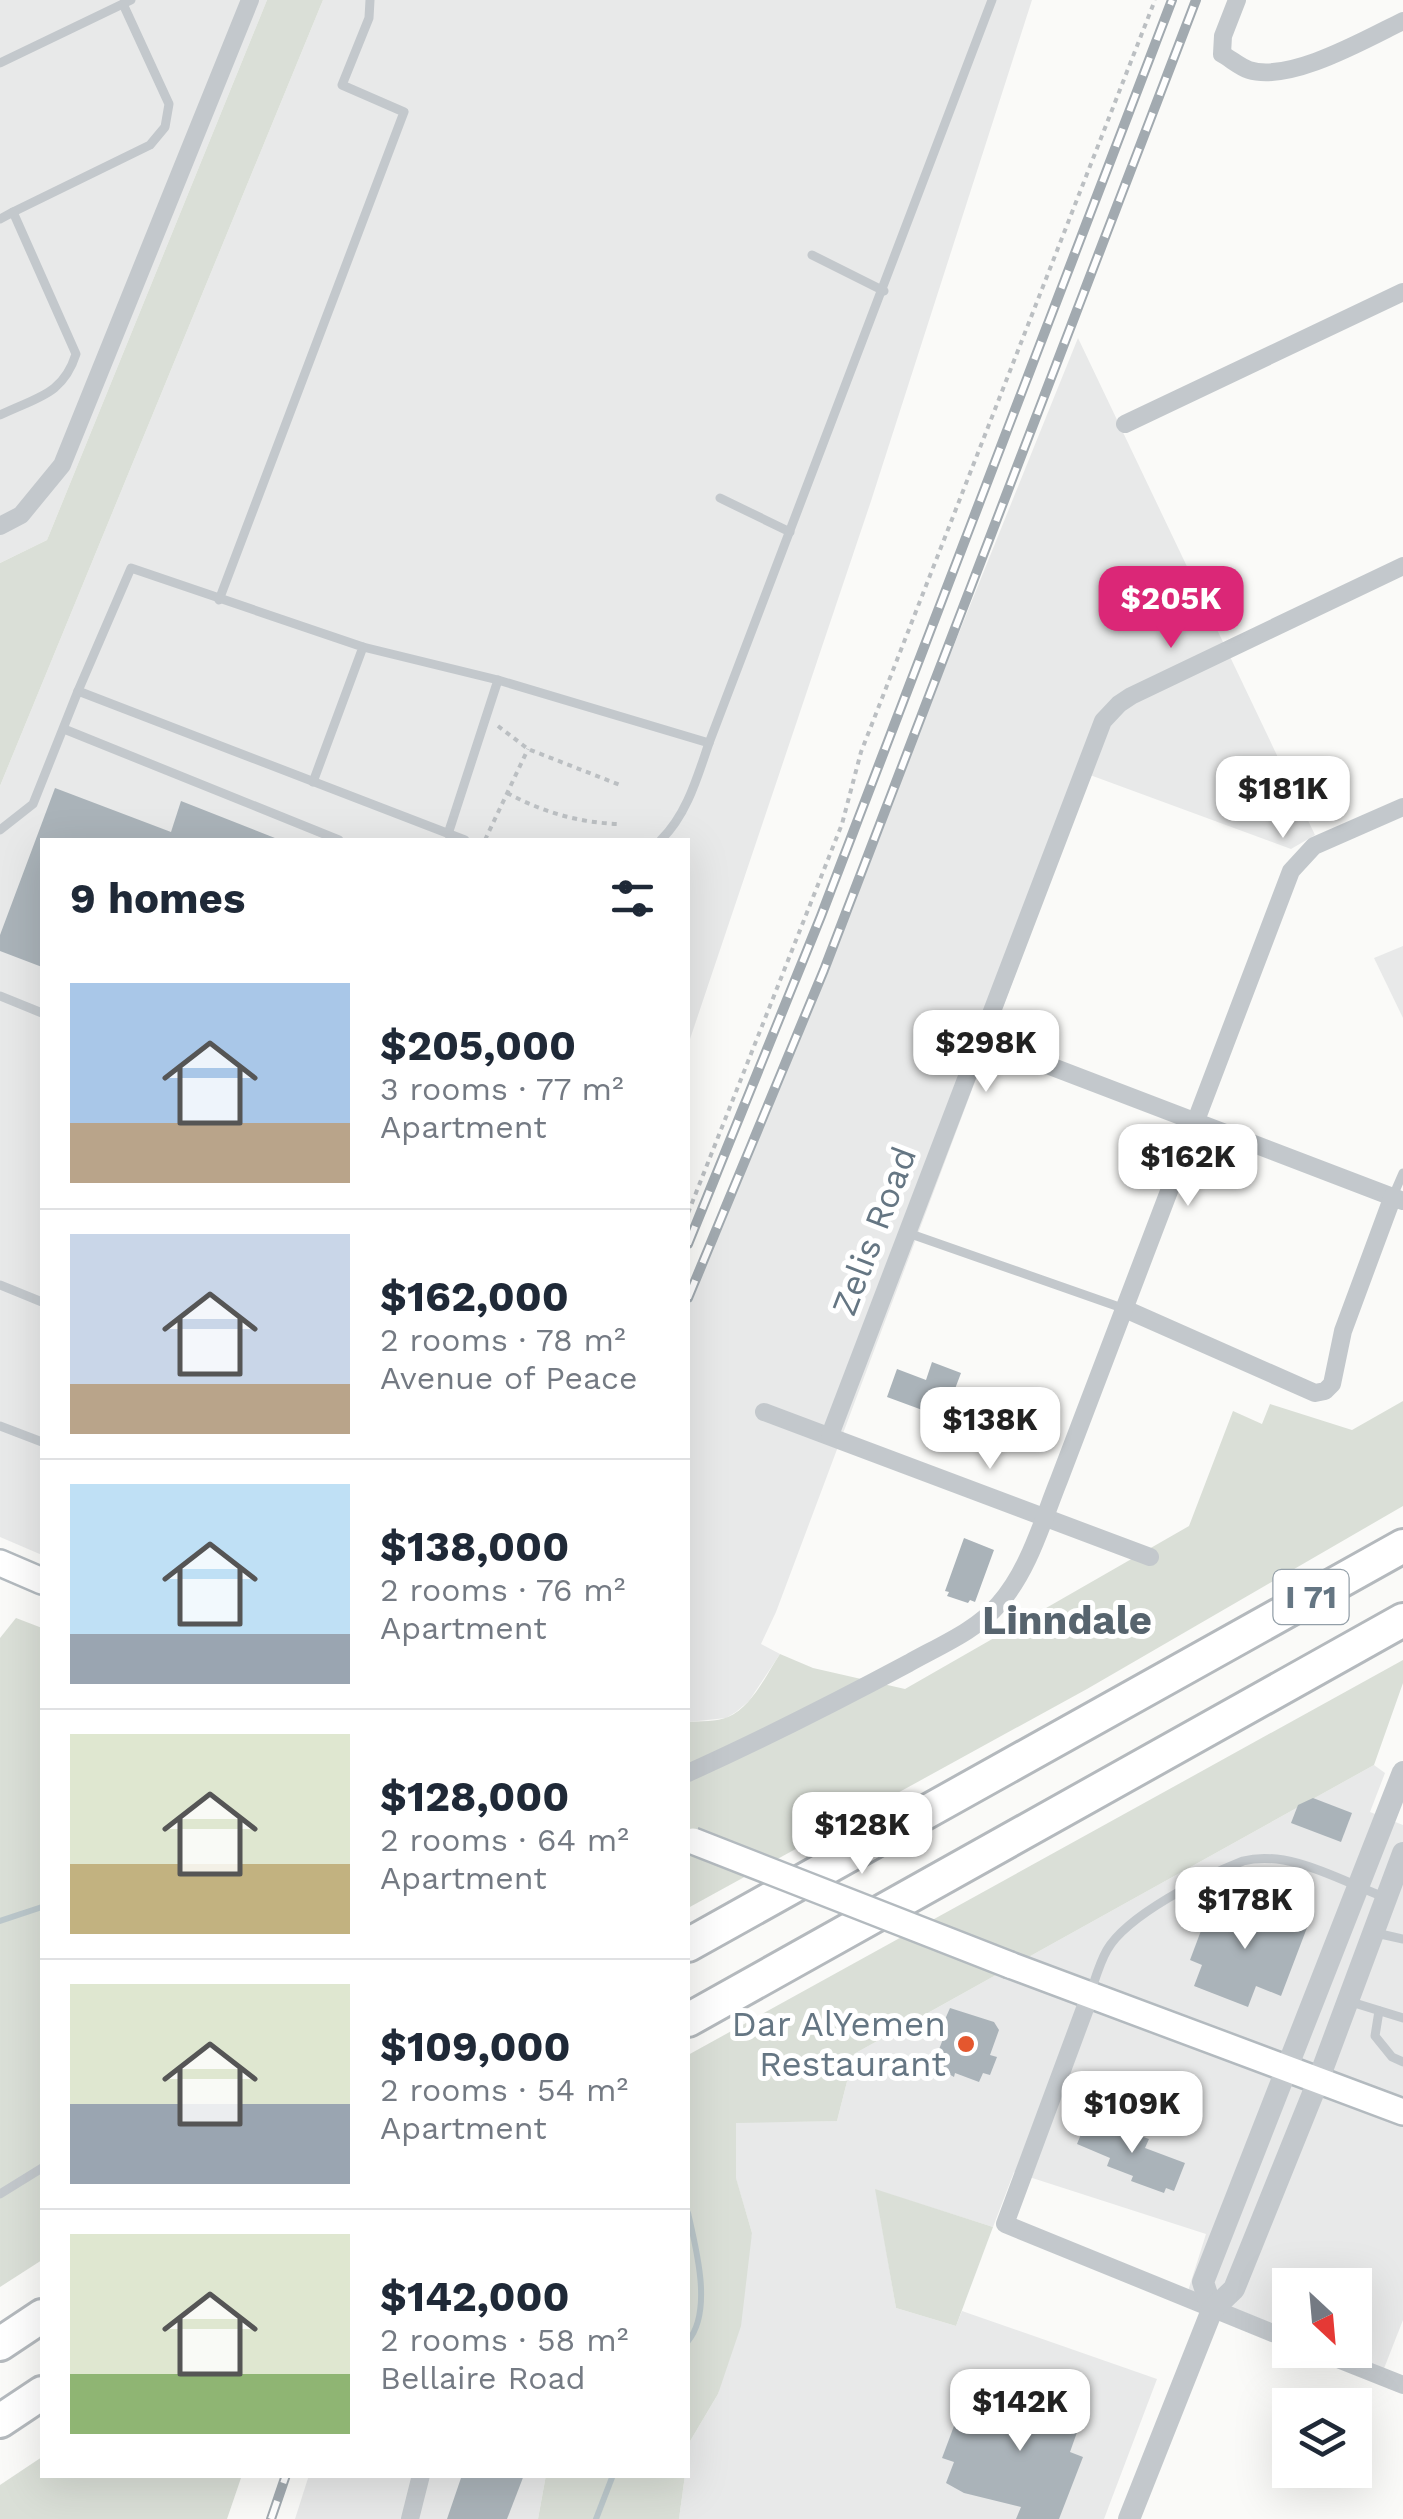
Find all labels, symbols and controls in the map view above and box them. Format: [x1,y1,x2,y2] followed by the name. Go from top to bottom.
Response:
[1101,566,1241,651] pin: $205K
[1121,579,1221,617] text: $205K
[1213,756,1353,841] pin: $181K
[1238,769,1328,807] text: $181K
[605,871,660,926] icon: filters
[70,874,245,923] text: 9 homes
[916,1010,1056,1095] pin: $298K
[380,1021,576,1070] text: $205,000
[150,1023,270,1143] icon: home
[935,1023,1037,1061] text: $298K
[380,1070,624,1108] text: 3 rooms · 77 m²
[380,1108,547,1146] text: Apartment
[1118,1124,1258,1209] pin: $162K
[1140,1137,1236,1175] text: $162K
[823,1141,925,1321] street label: Zelis Road
[380,1272,569,1321] text: $162,000
[150,1274,270,1394] icon: home
[380,1321,626,1359] text: 2 rooms · 78 m²
[380,1359,637,1397] text: Avenue of Peace
[920,1387,1060,1472] pin: $138K
[942,1400,1038,1438] text: $138K
[380,1522,569,1571] text: $138,000
[150,1524,270,1644] icon: home
[1274,1570,1348,1624] road number: I 71
[380,1571,626,1609] text: 2 rooms · 76 m²
[982,1597,1152,1644] district label: Linndale
[380,1609,547,1647] text: Apartment
[380,1772,569,1821] text: $128,000
[150,1774,270,1894] icon: home
[792,1792,932,1877] pin: $128K
[814,1805,910,1843] text: $128K
[380,1821,629,1859] text: 2 rooms · 64 m²
[380,1859,547,1897] text: Apartment
[1175,1867,1315,1952] pin: $178K
[1197,1880,1293,1918] text: $178K
[732,2003,946,2085] place label: Dar AlYemen Restaurant
[380,2022,571,2071] text: $109,000
[150,2024,270,2144] icon: home
[955,2033,977,2055] marker: Dar AlYemen Restaurant
[380,2071,628,2109] text: 2 rooms · 54 m²
[1062,2071,1202,2156] pin: $109K
[1084,2084,1180,2122] text: $109K
[380,2109,547,2147] text: Apartment
[1272,2268,1372,2368] north arrow
[1272,2268,1372,2488] map controls
[380,2272,570,2321] text: $142,000
[150,2274,270,2394] icon: home
[380,2321,628,2359] text: 2 rooms · 58 m²
[380,2359,586,2397] text: Bellaire Road
[950,2369,1090,2454] pin: $142K
[972,2382,1068,2420] text: $142K
[1272,2388,1372,2488] button: layers

